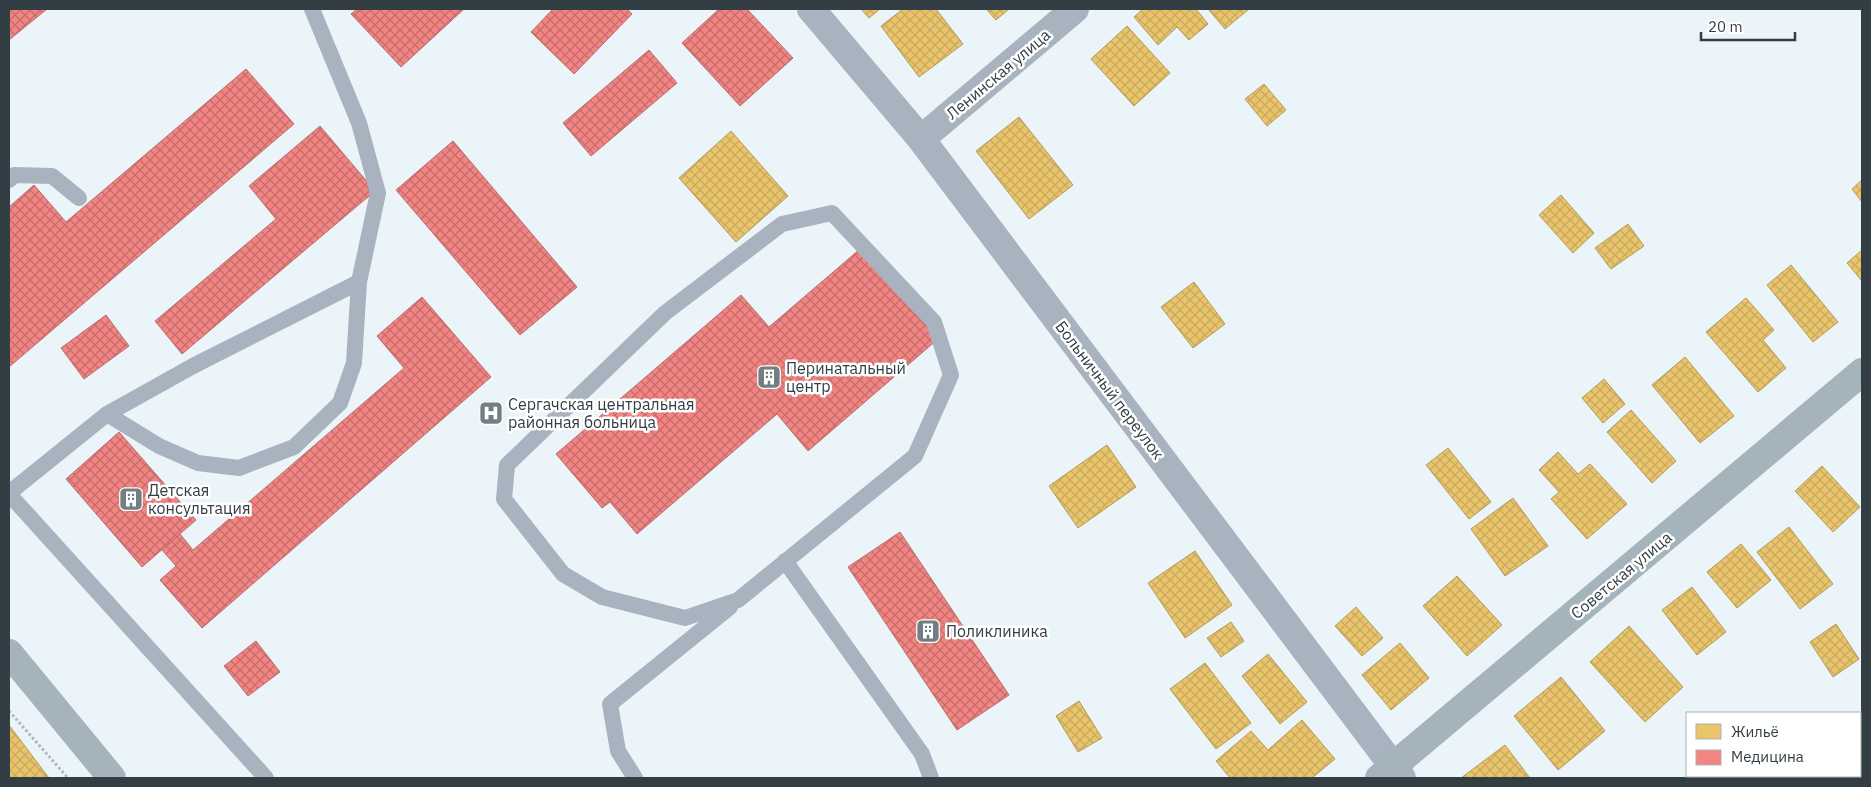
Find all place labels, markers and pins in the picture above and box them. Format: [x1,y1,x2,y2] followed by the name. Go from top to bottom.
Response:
[786,358,906,396] place label: Перинатальный центр
[756,364,782,390] building icon: Перинатальный центр
[508,394,694,432] place label: Сергачская центральная районная больница
[478,400,504,426] hospital icon: Сергачская центральная районная больница
[148,480,251,518] place label: Детская консультация
[118,486,144,512] building icon: Детская консультация
[915,618,941,644] building icon: Поликлиника
[946,621,1048,641] place label: Поликлиника

